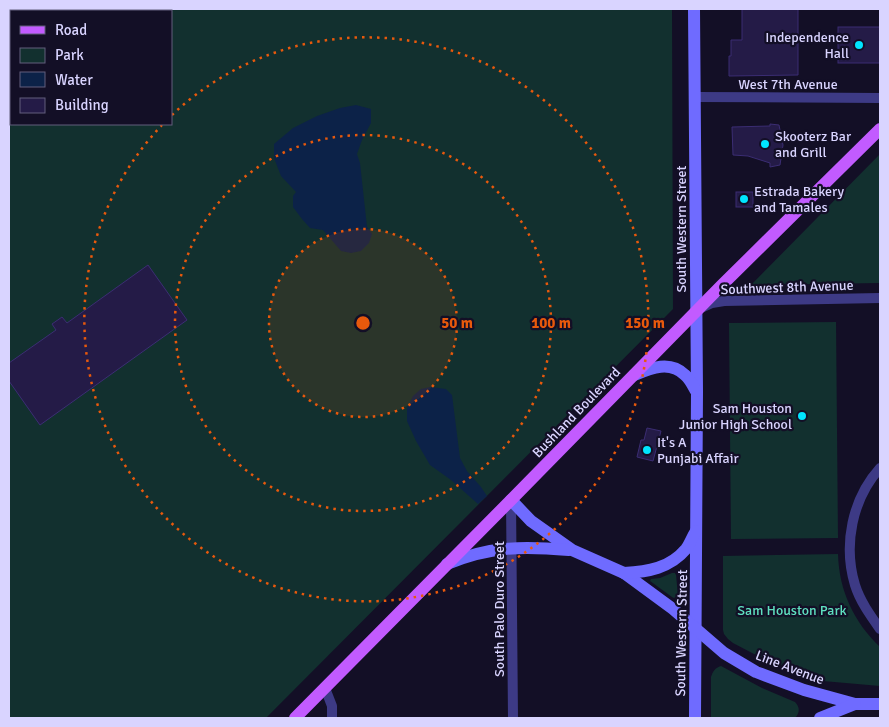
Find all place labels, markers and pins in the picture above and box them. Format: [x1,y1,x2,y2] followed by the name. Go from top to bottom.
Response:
[765,29,849,62] place label: Independence Hall
[853,39,865,51] marker: Independence Hall
[775,128,852,161] place label: Skooterz Bar and Grill
[759,138,771,150] marker: Skooterz Bar and Grill
[754,183,844,216] place label: Estrada Bakery and Tamales
[738,193,750,205] marker: Estrada Bakery and Tamales
[354,314,372,332] centre of rings
[679,400,792,433] place label: Sam Houston Junior High School
[796,410,808,422] marker: Sam Houston Junior High School
[657,434,740,467] place label: It's A Punjabi Affair
[641,444,653,456] marker: It's A Punjabi Affair

